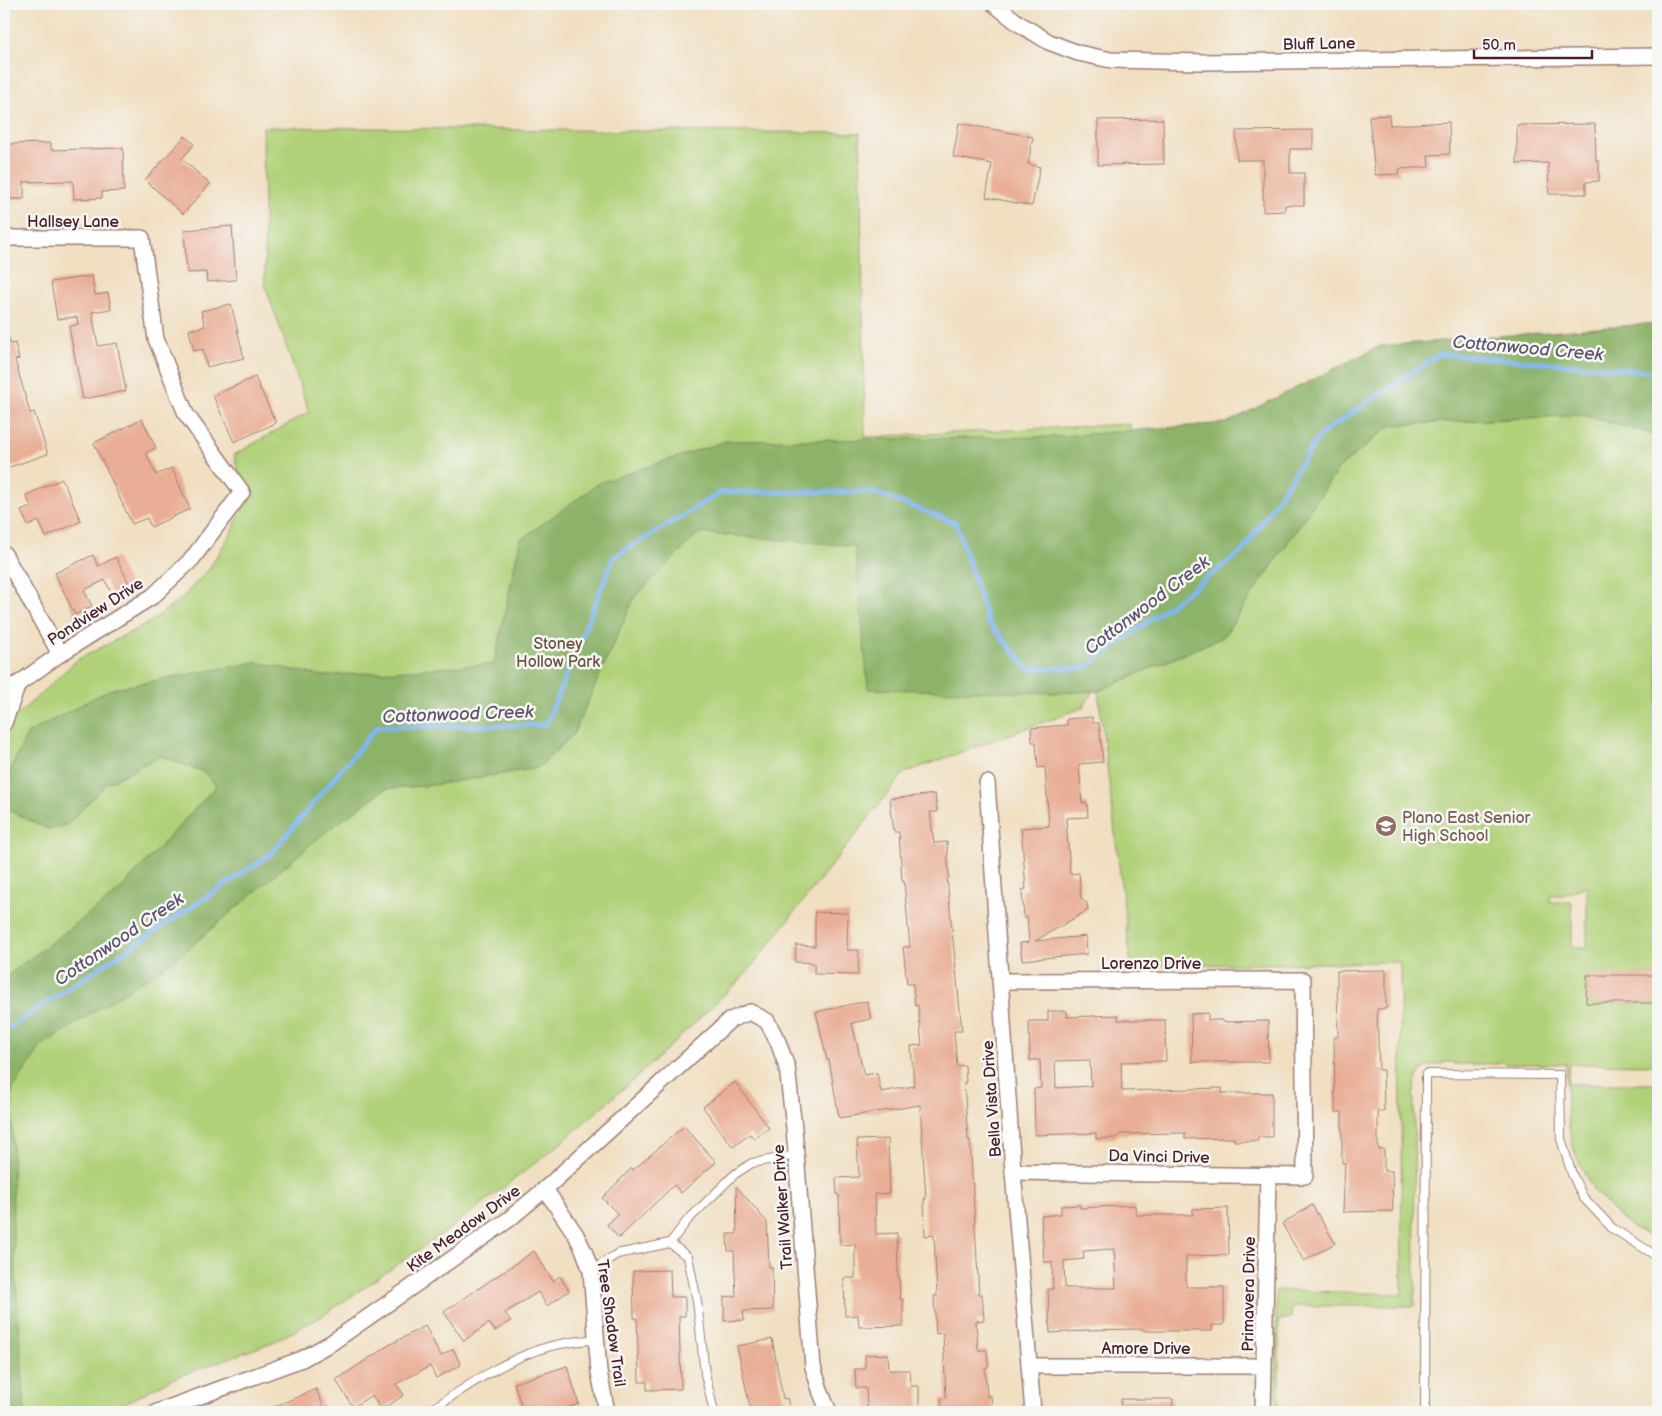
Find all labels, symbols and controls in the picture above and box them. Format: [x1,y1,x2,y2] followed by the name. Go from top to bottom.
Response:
[1474,28,1592,60] scale bar
[1282,34,1356,55] street label: Bluff Lane
[1482,36,1516,55] text: 50 m
[27,213,119,232] street label: Hallsey Lane
[1452,331,1605,366] water label: Cottonwood Creek
[1081,551,1215,659] water label: Cottonwood Creek
[44,574,148,650] street label: Pondview Drive
[516,635,600,672] park label: Stoney Hollow Park
[382,701,535,728] water label: Cottonwood Creek
[1402,809,1530,846] place label: Plano East Senior High School
[1374,814,1398,838] school or university icon: Plano East Senior High School
[51,888,189,990] water label: Cottonwood Creek
[1101,955,1202,974] street label: Lorenzo Drive
[979,1039,1006,1158] street label: Bella Vista Drive
[770,1143,797,1270] street label: Trail Walker Drive
[1108,1147,1210,1168] street label: Da Vinci Drive
[403,1181,525,1277] street label: Kite Meadow Drive
[1239,1236,1260,1352] street label: Primavera Drive
[592,1258,629,1388] street label: Tree Shadow Trail
[1102,1340,1191,1359] street label: Amore Drive

